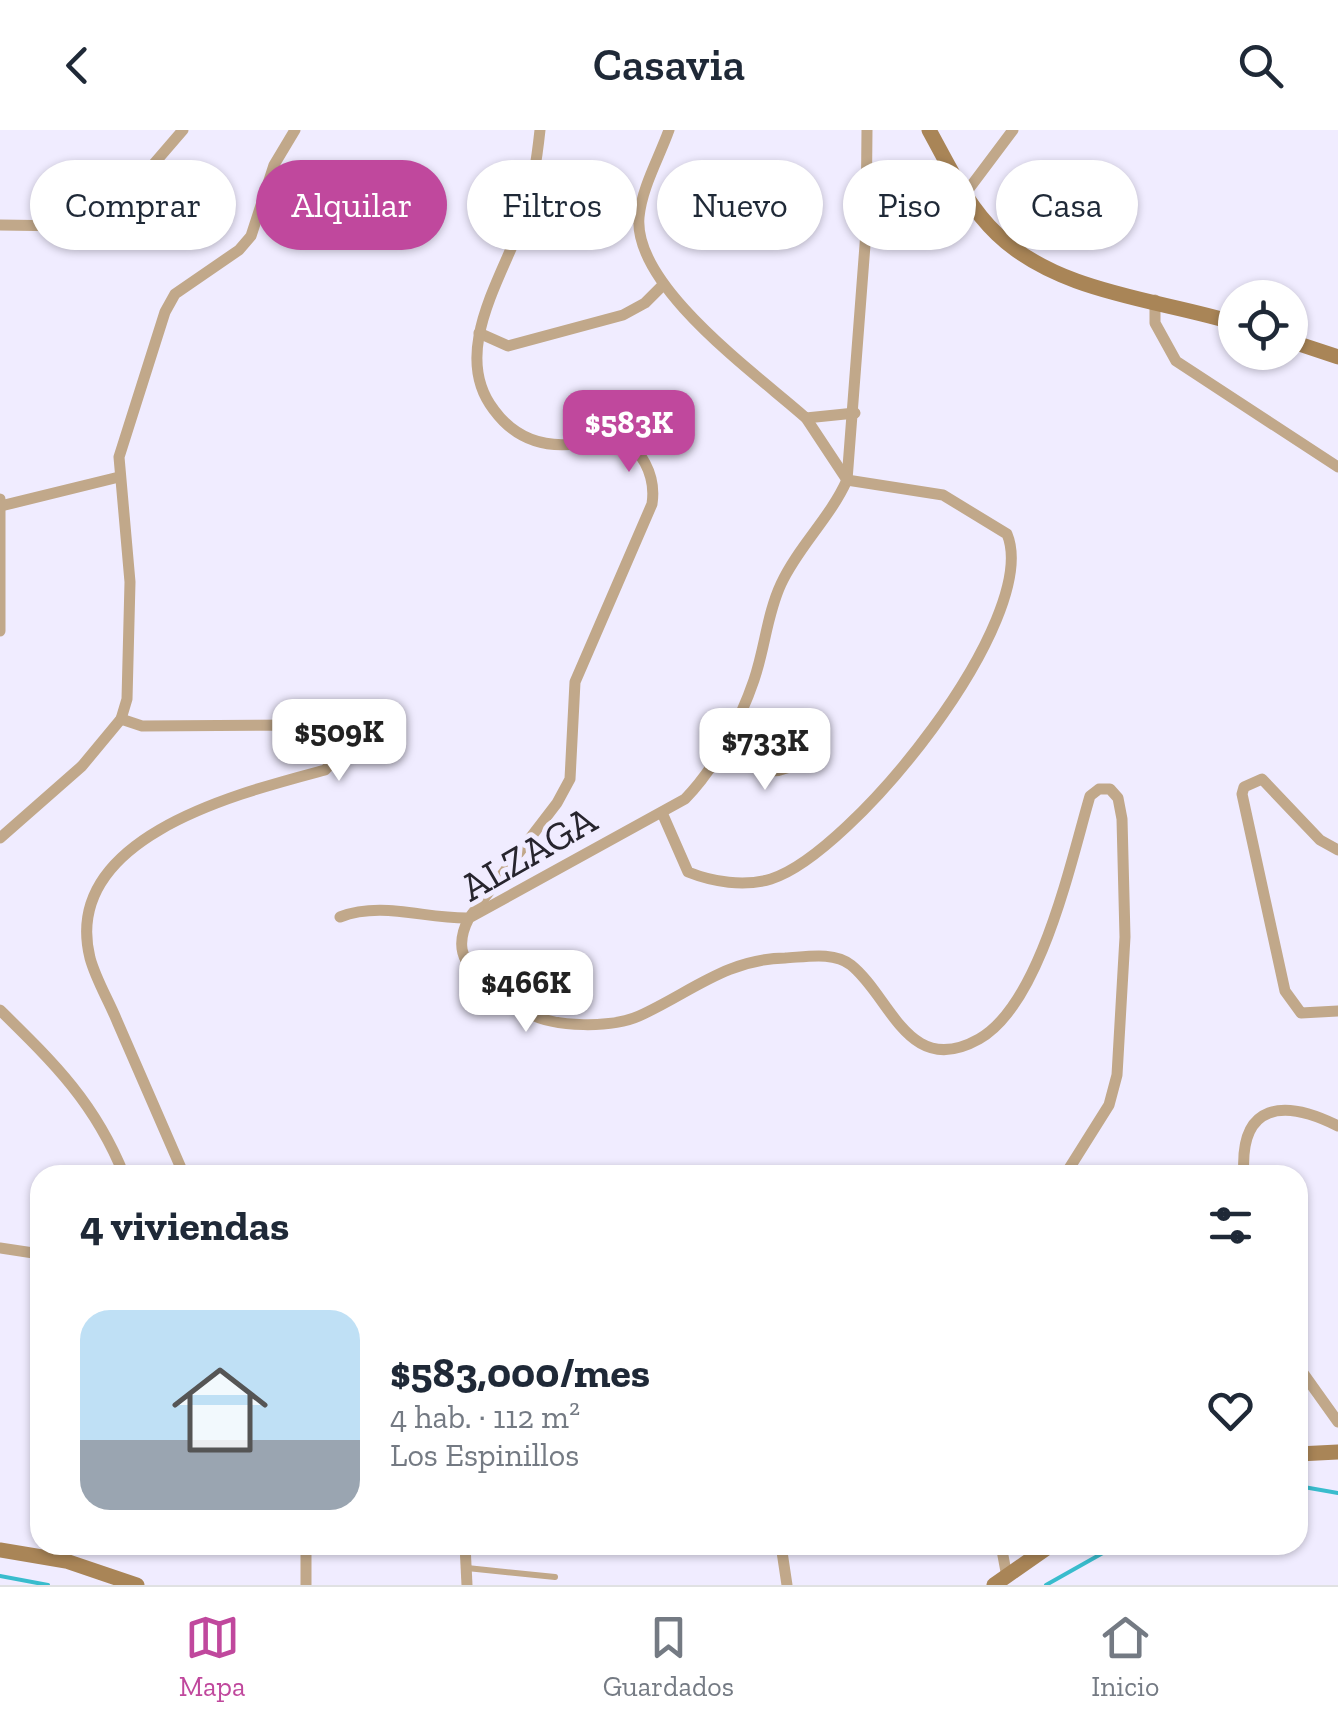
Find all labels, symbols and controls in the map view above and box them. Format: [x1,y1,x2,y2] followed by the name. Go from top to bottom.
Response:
[50,38,105,93] icon: back
[593,38,745,92] text: Casavia
[1233,38,1288,93] icon: search
[30,160,236,250] chip: Comprar
[256,160,447,250] chip: Alquilar
[467,160,637,250] chip: Filtros
[657,160,823,250] chip: Nuevo
[843,160,976,250] chip: Piso
[996,160,1138,250] chip: Casa
[1218,280,1308,370] map controls
[1218,280,1308,370] button: locate
[559,390,699,475] pin: $583K
[585,403,673,441] text: $583K
[269,699,409,784] pin: $509K
[695,708,835,793] pin: $733K
[294,712,384,750] text: $509K
[721,721,809,759] text: $733K
[452,794,605,911] street label: ALZAGA
[456,950,596,1035] pin: $466K
[481,963,571,1001] text: $466K
[1203,1198,1258,1253] icon: filters
[80,1200,289,1251] text: 4 viviendas
[390,1347,650,1398] text: $583,000/mes
[160,1350,280,1470] icon: home
[1203,1383,1258,1438] icon: heart
[390,1398,580,1436] text: 4 hab. · 112 m²
[390,1436,579,1474] text: Los Espinillos
[179,1610,246,1703] tab: Mapa
[603,1610,734,1703] tab: Guardados
[1091,1610,1159,1703] tab: Inicio

